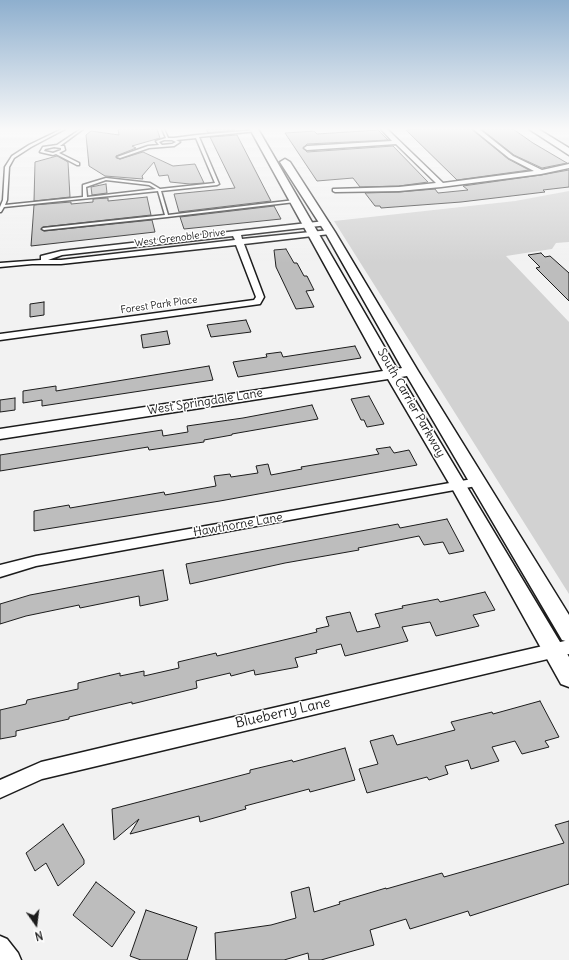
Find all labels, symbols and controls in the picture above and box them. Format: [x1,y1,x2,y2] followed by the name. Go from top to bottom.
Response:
[134,226,226,250] street label: West Grenoble Drive
[120,294,198,316] street label: Forest Park Place
[374,346,448,460] street label: South Carrier Parkway
[146,386,264,418] street label: West Springdale Lane
[192,510,284,540] street label: Hawthorne Lane
[234,694,332,732] street label: Blueberry Lane
[16,904,56,944] north arrow
[34,928,44,943] text: N

